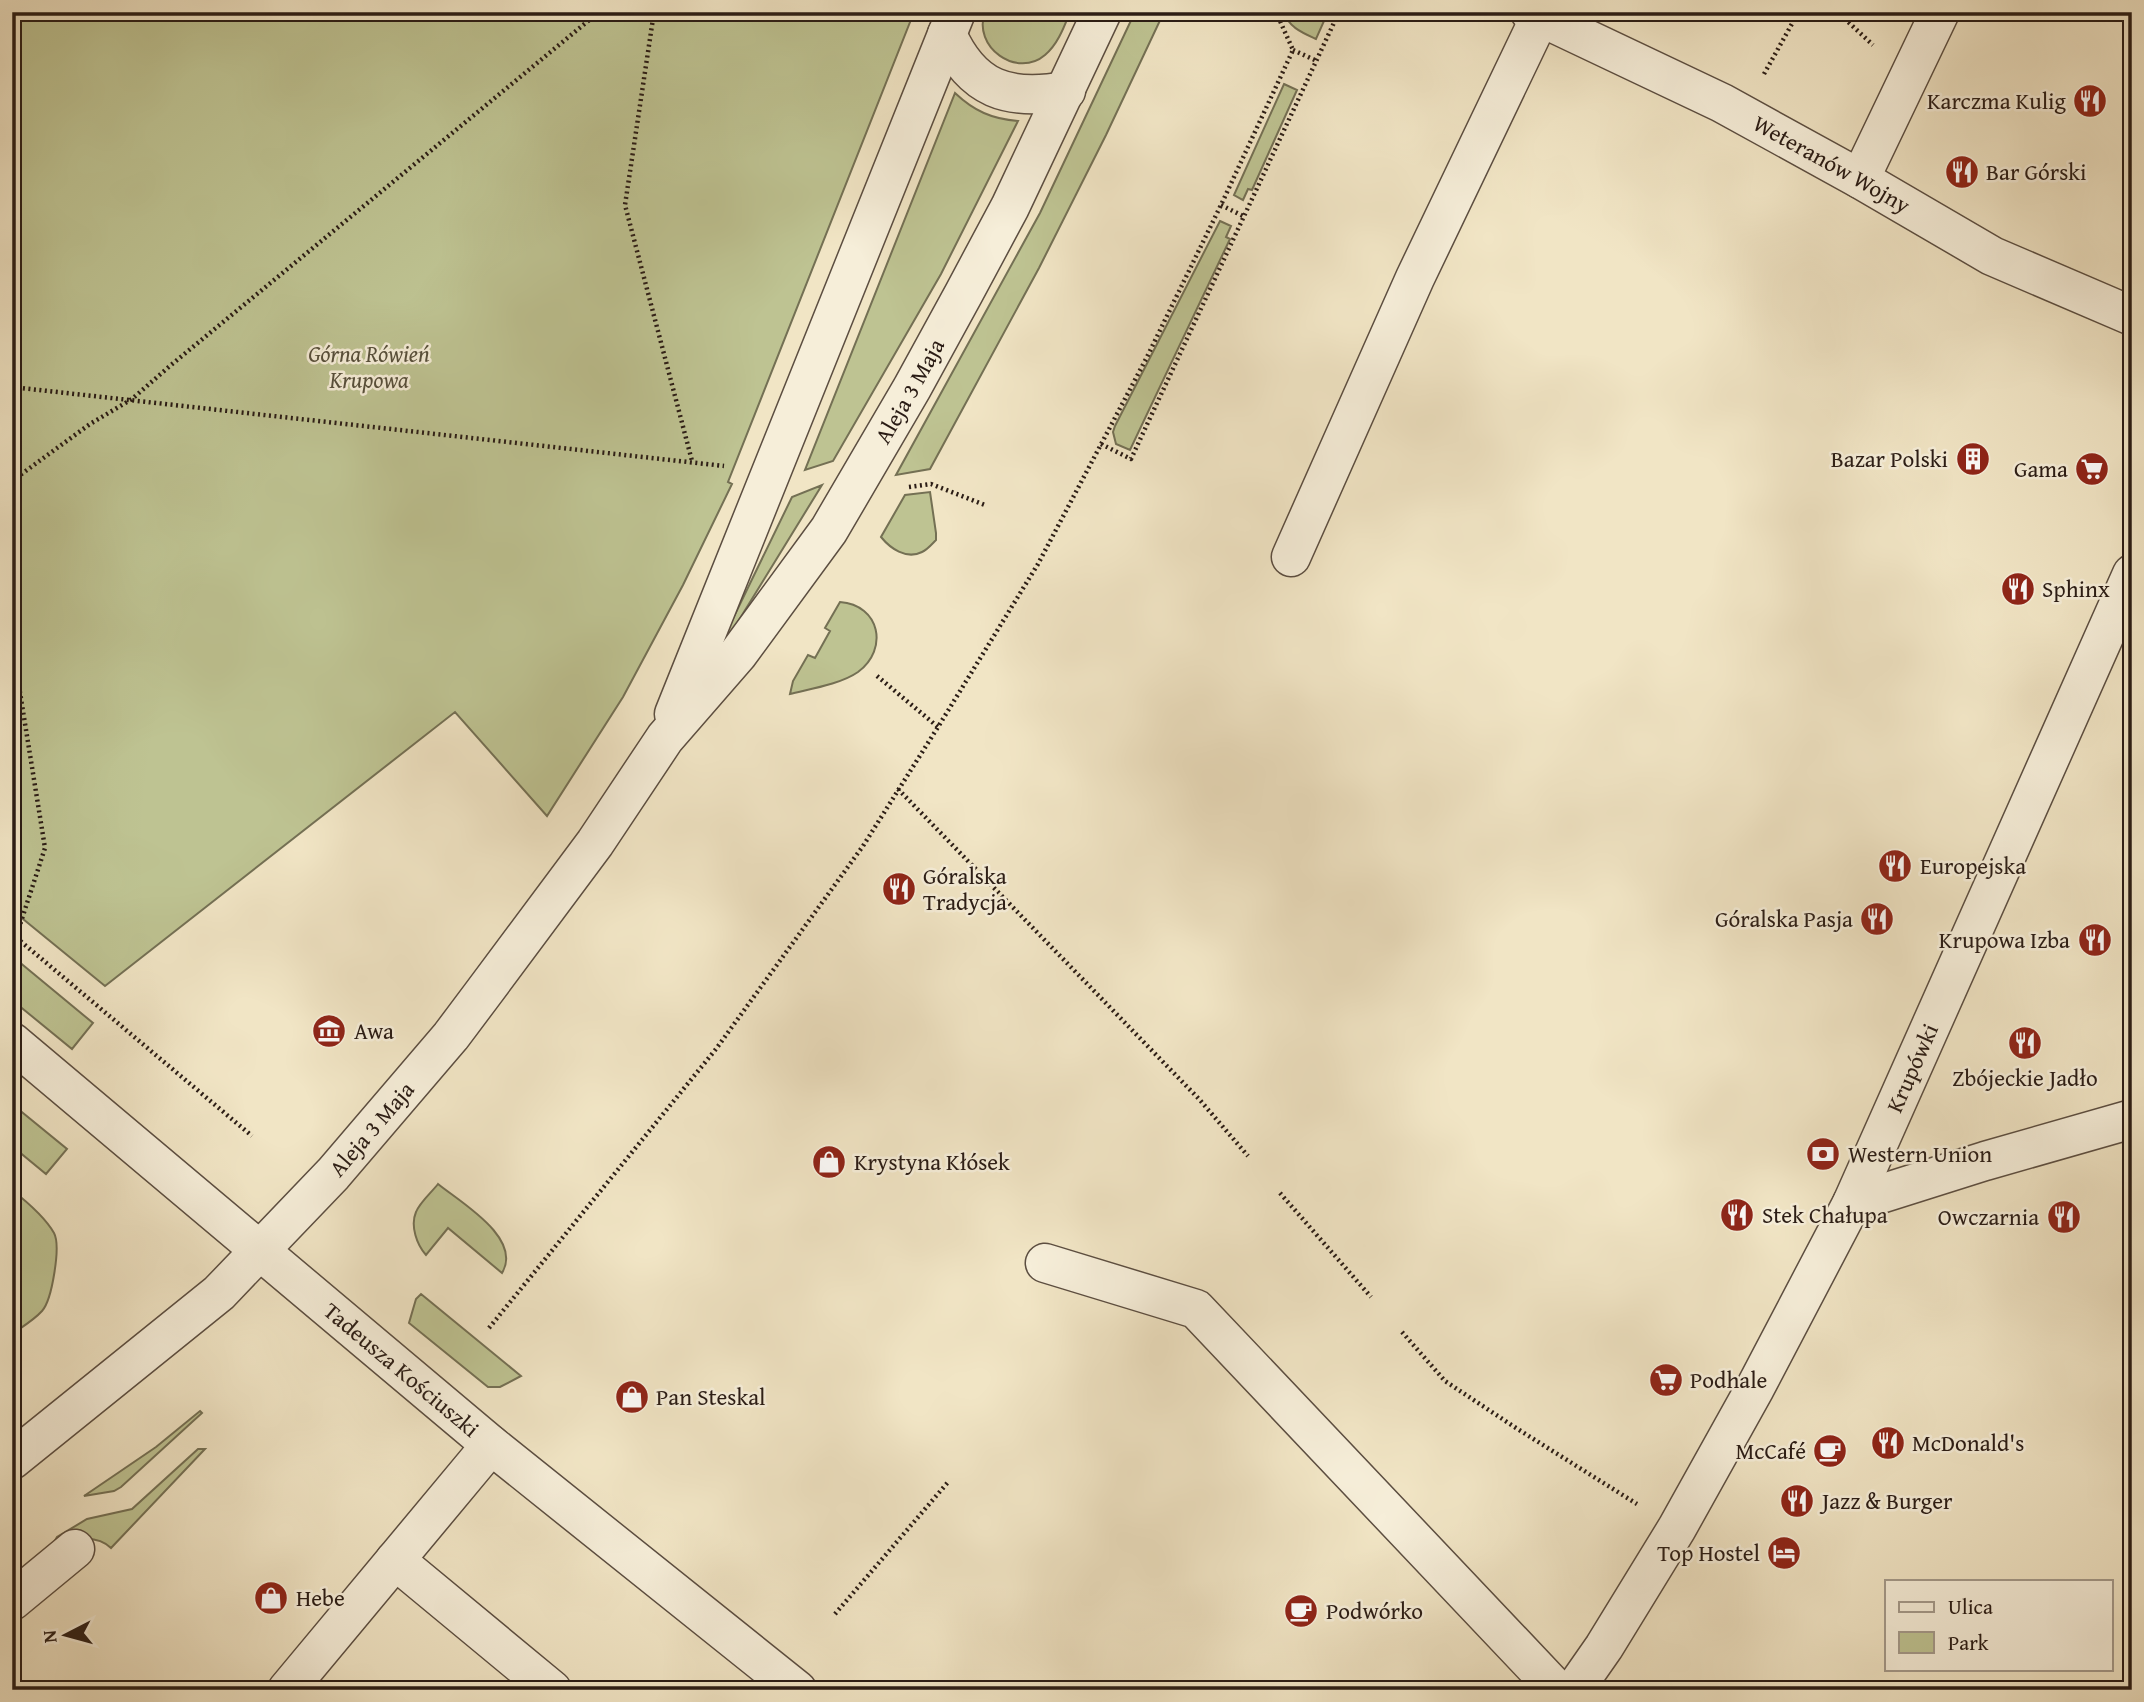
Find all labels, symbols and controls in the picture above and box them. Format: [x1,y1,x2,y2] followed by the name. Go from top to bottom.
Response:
[2071,82,2109,120] restaurant icon: Karczma Kulig
[1927,84,2067,117] place label: Karczma Kulig
[1747,106,1917,221] street label: Weteranów Wojny
[1943,153,1981,191] restaurant icon: Bar Górski
[1986,155,2087,188] place label: Bar Górski
[866,332,952,450] street label: Aleja 3 Maja
[308,337,430,396] park label: Górna Rówień Krupowa
[1954,440,1992,478] building icon: Bazar Polski
[1831,442,1948,475] place label: Bazar Polski
[2073,450,2111,488] supermarket icon: Gama
[2014,452,2068,485] place label: Gama
[1999,570,2037,608] restaurant icon: Sphinx
[2042,572,2110,605] place label: Sphinx
[1876,847,1914,885] restaurant icon: Europejska
[1920,849,2026,882] place label: Europejska
[923,859,1007,918] place label: Góralska Tradycja
[880,870,918,908] restaurant icon: Góralska Tradycja
[1858,900,1896,938] restaurant icon: Góralska Pasja
[1715,902,1853,935] place label: Góralska Pasja
[2076,921,2114,959] restaurant icon: Krupowa Izba
[1939,923,2070,956] place label: Krupowa Izba
[310,1012,348,1050] museum icon: Awa
[354,1014,394,1047] place label: Awa
[1877,1018,1946,1118] street label: Krupówki
[2006,1024,2044,1062] restaurant icon: Zbójeckie Jadło
[1952,1061,2098,1094] place label: Zbójeckie Jadło
[321,1074,422,1184] street label: Aleja 3 Maja
[1804,1135,1842,1173] bank icon: Western Union
[1848,1137,1992,1170] place label: Western Union
[810,1143,848,1181] shop icon: Krystyna Kłósek
[854,1145,1010,1178] place label: Krystyna Kłósek
[1718,1196,1756,1234] restaurant icon: Stek Chałupa
[1762,1198,1888,1231] place label: Stek Chałupa
[2045,1198,2083,1236] restaurant icon: Owczarnia
[1938,1200,2039,1233] place label: Owczarnia
[317,1294,487,1445] street label: Tadeusza Kościuszki
[1647,1361,1685,1399] supermarket icon: Podhale
[1690,1363,1767,1396] place label: Podhale
[613,1378,651,1416] shop icon: Pan Steskal
[656,1380,766,1413] place label: Pan Steskal
[1869,1424,1907,1462] restaurant icon: McDonald's
[1912,1426,2024,1459] place label: McDonald's
[1811,1432,1849,1470] cafe icon: McCafé
[1735,1434,1806,1467] place label: McCafé
[1778,1482,1816,1520] restaurant icon: Jazz & Burger
[1819,1484,1953,1517] place label: Jazz & Burger
[1765,1534,1803,1572] hotel icon: Top Hostel
[1657,1536,1760,1569] place label: Top Hostel
[252,1579,290,1617] shop icon: Hebe
[1885,1580,2112,1670] legend
[296,1581,345,1614] place label: Hebe
[1948,1591,1993,1622] text: Ulica
[1282,1592,1320,1630] cafe icon: Podwórko
[1326,1594,1423,1627] place label: Podwórko
[32,1600,102,1670] north arrow
[1948,1627,1989,1658] text: Park
[34,1629,64,1645] text: N

